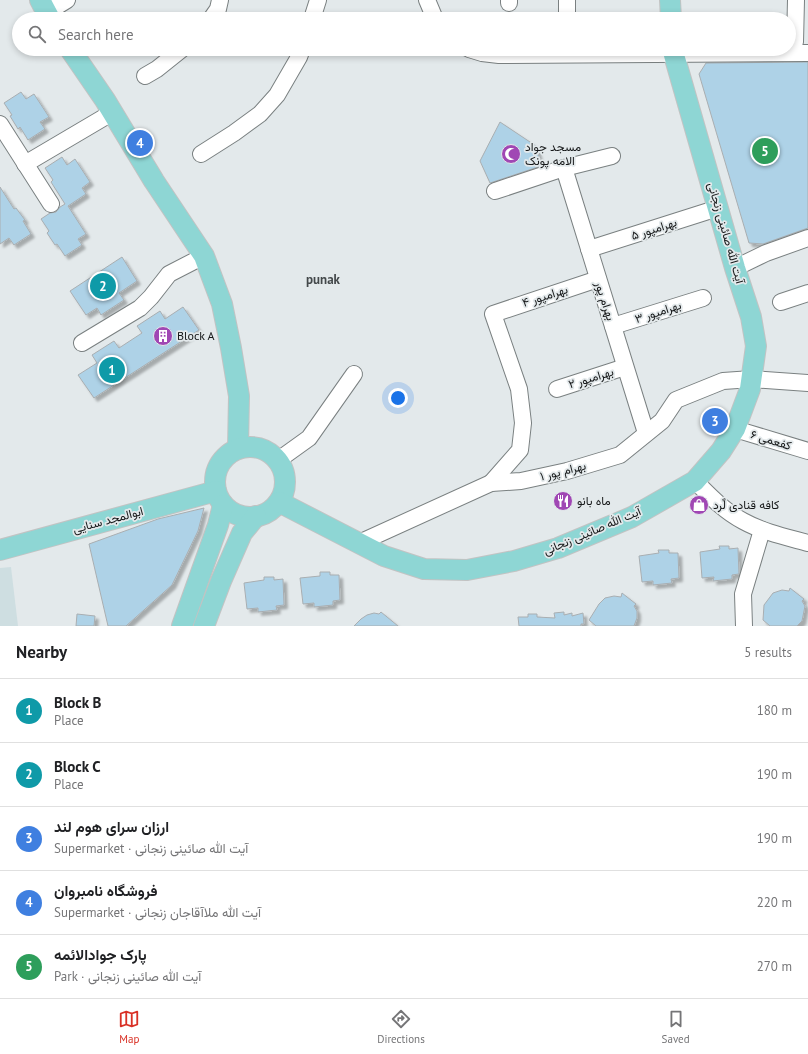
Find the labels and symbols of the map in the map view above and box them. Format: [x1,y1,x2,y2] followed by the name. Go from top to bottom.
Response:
[127,128,153,158] pin: 4
[752,136,778,166] pin: 5
[525,139,581,169] place label: مسجد جواد الامه پونک
[500,143,522,165] mosque icon: مسجد جواد الامه پونک
[704,180,748,287] street label: آیت الله صائینی زنجانی
[629,214,679,244] street label: بهرامپور ۵
[90,271,116,301] pin: 2
[306,271,341,288] district label: punak
[591,278,619,323] street label: بهرام پور
[520,281,570,311] street label: بهرامپور ۴
[633,297,683,327] street label: بهرامپور ۳
[152,325,174,347] building icon: Block A
[177,328,215,343] place label: Block A
[99,355,125,385] pin: 1
[566,364,616,392] street label: بهرامپور ۲
[388,388,408,408] your location
[702,406,728,436] pin: 3
[749,426,793,454] street label: کفعمی ۶
[538,458,588,484] street label: بهرام پور ۱
[552,490,574,512] restaurant icon: ماه بانو
[577,493,611,509] place label: ماه بانو
[688,494,710,516] shop icon: کافه قنادی لٌرد
[713,497,779,513] place label: کافه قنادی لٌرد
[71,503,145,537] street label: ابوالمجد سنایی
[541,503,644,559] street label: آیت الله صائینی زنجانی

